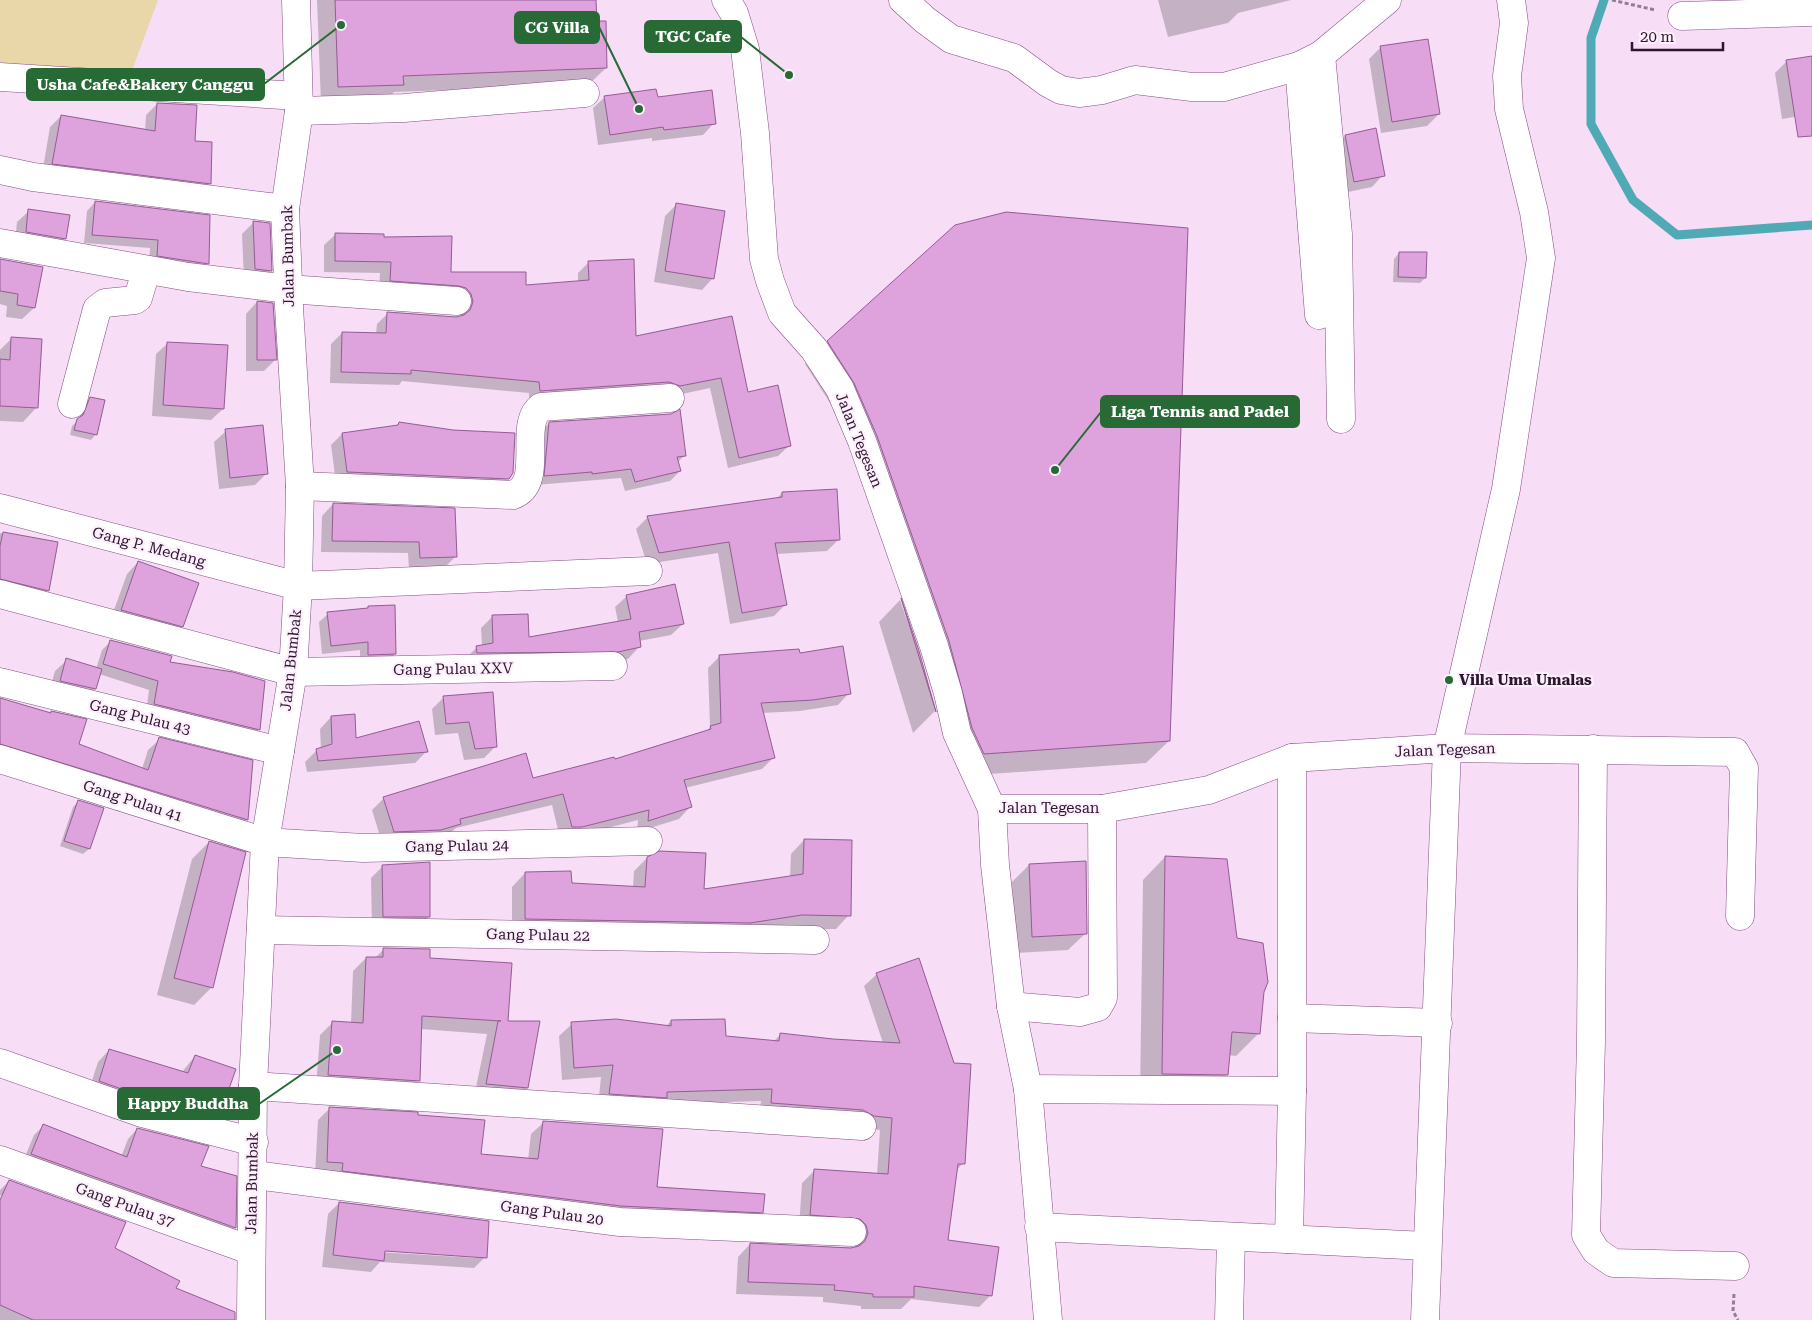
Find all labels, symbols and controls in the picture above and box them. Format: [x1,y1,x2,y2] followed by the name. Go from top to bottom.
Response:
[515,12,599,43] callout: CG Villa
[525,18,590,37] text: CG Villa
[1632,20,1723,52] scale bar
[645,21,741,52] callout: TGC Cafe
[655,27,731,46] text: TGC Cafe
[1640,28,1675,46] text: 20 m
[27,69,264,100] callout: Usha Cafe&Bakery Canggu
[36,75,254,94] text: Usha Cafe&Bakery Canggu
[278,204,298,307] street label: Jalan Bumbak
[832,390,886,490] street label: Jalan Tegesan
[1101,396,1299,427] callout: Liga Tennis and Padel
[1111,402,1290,421] text: Liga Tennis and Padel
[90,523,208,571] street label: Gang P. Medang
[277,608,305,712] street label: Jalan Bumbak
[393,659,514,679] street label: Gang Pulau XXV
[1459,671,1592,689] place label: Villa Uma Umalas
[1443,674,1455,686] marker: Villa Uma Umalas
[87,696,193,738] street label: Gang Pulau 43
[1394,739,1496,761] street label: Jalan Tegesan
[81,776,185,826] street label: Gang Pulau 41
[999,799,1100,817] street label: Jalan Tegesan
[405,836,510,856] street label: Gang Pulau 24
[486,925,590,945] street label: Gang Pulau 22
[118,1088,259,1119] callout: Happy Buddha
[128,1094,249,1113] text: Happy Buddha
[242,1131,262,1234] street label: Jalan Bumbak
[73,1179,177,1231] street label: Gang Pulau 37
[499,1197,605,1229] street label: Gang Pulau 20

